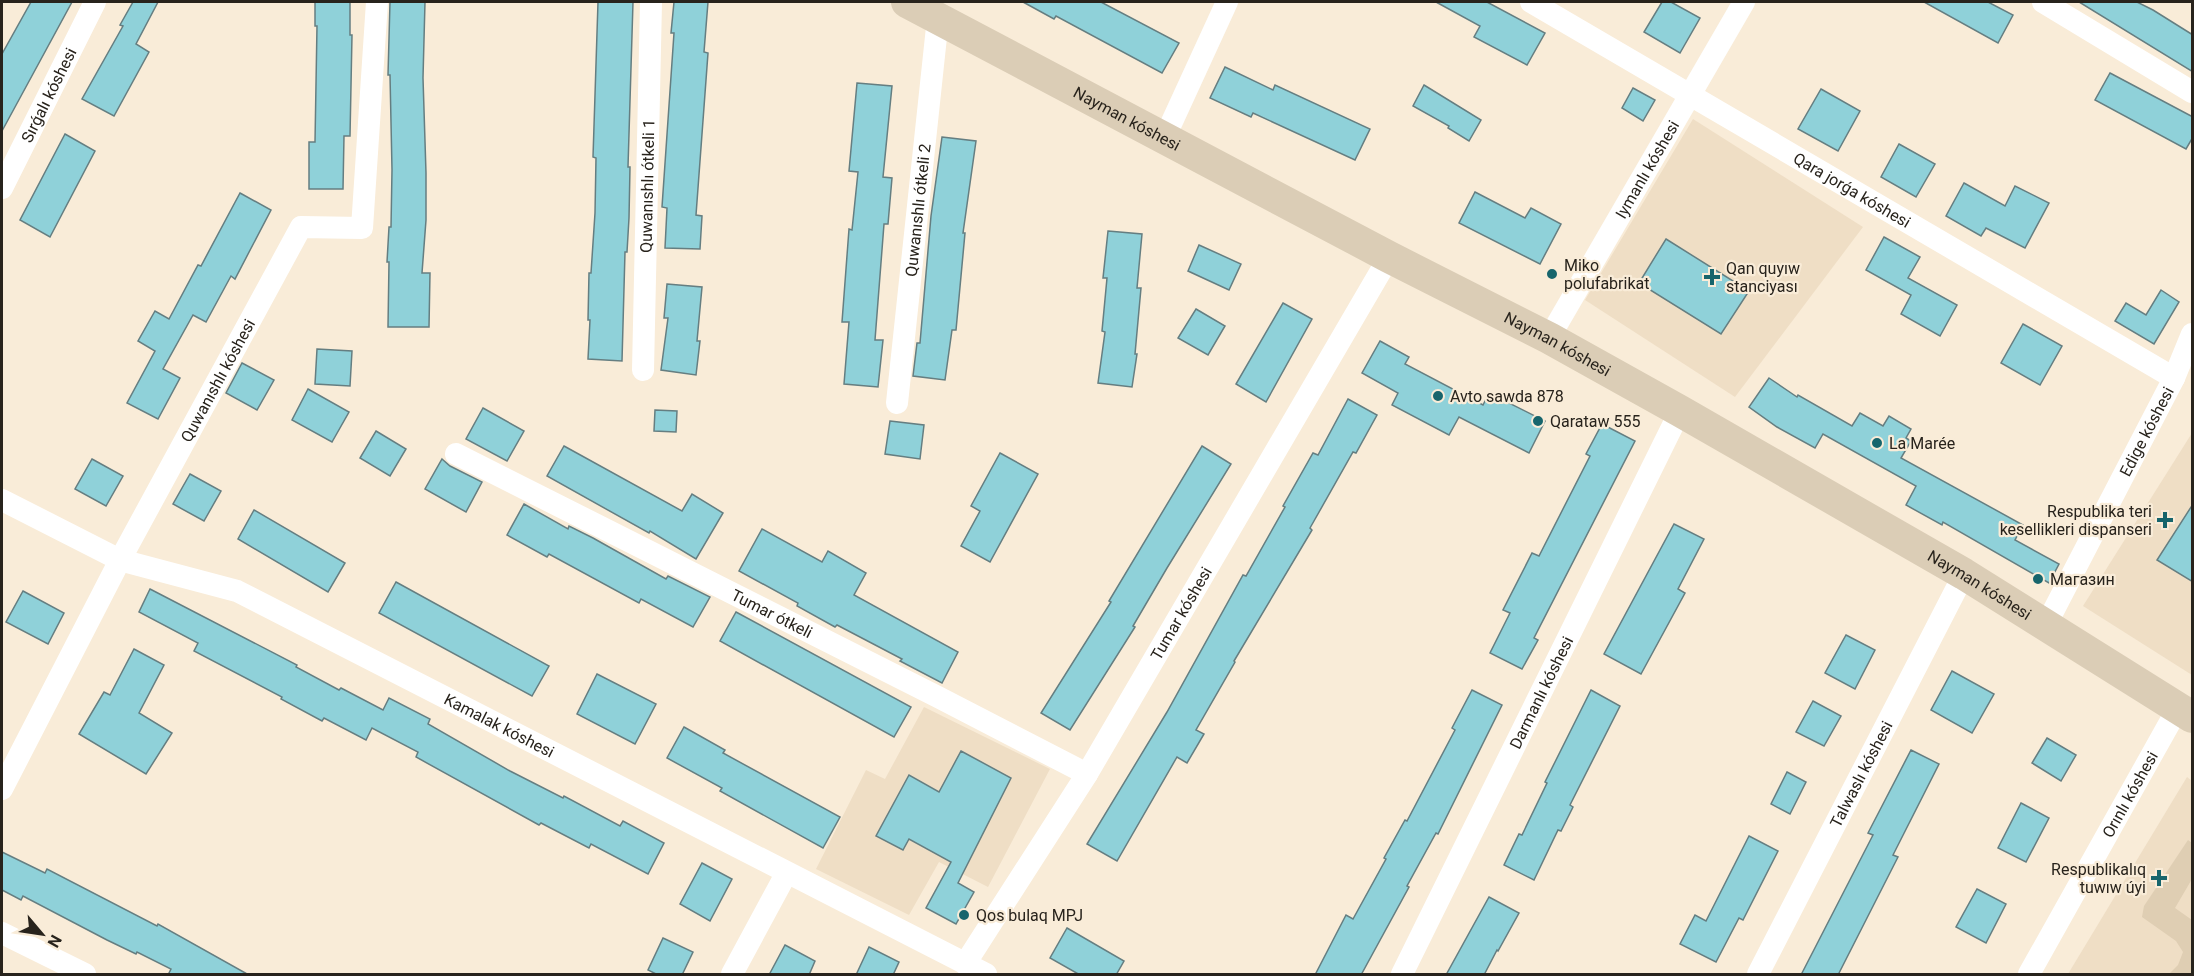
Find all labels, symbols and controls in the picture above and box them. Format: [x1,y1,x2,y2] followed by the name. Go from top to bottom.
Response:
[17,45,80,145] street label: Sırǵalı kóshesi
[1070,82,1184,154] street label: Nayman kóshesi
[1611,117,1683,222] street label: Iymanlı kóshesi
[636,119,658,253] street label: Quwanıshlı ótkeli 1
[901,143,934,278] street label: Quwanıshlı ótkeli 2
[1790,148,1914,231] street label: Qara jorǵa kóshesi
[1564,256,1649,293] place label: Miko polufabrikat
[1726,259,1800,296] place label: Qan quyıw stanciyası
[1545,267,1559,281] marker: Miko polufabrikat
[1703,268,1721,286] marker: Qan quyıw stanciyası
[1501,308,1614,380] street label: Nayman kóshesi
[176,316,259,445] street label: Quwanıshlı kóshesi
[2115,383,2177,479] street label: Edige kóshesi
[1450,387,1564,406] place label: Avto sawda 878
[1431,389,1445,403] marker: Avto sawda 878
[1550,412,1640,431] place label: Qarataw 555
[1531,414,1545,428] marker: Qarataw 555
[1889,434,1955,453] place label: La Marée
[1870,436,1884,450] marker: La Marée
[2000,502,2152,539] place label: Respublika teri kesellikleri dispanseri
[2156,511,2174,529] marker: Respublika teri kesellikleri dispanseri
[1924,546,2035,623] street label: Nayman kóshesi
[1146,563,1216,663] street label: Tumar kóshesi
[2050,570,2115,589] place label: Магазин
[2031,572,2045,586] marker: Магазин
[728,585,816,642] street label: Tumar ótkeli
[1505,633,1577,752] street label: Darmanlı kóshesi
[441,689,558,761] street label: Kamalak kóshesi
[1826,718,1896,830] street label: Talwaslı kóshesi
[2098,748,2161,841] street label: Orınlı kóshesi
[2051,860,2146,897] place label: Respublikalıq tuwıw úyi
[2150,869,2168,887] marker: Respublikalıq tuwıw úyi
[12,904,72,964] north arrow
[976,906,1083,925] place label: Qos bulaq MPJ
[957,908,971,922] marker: Qos bulaq MPJ
[44,931,66,951] text: N

